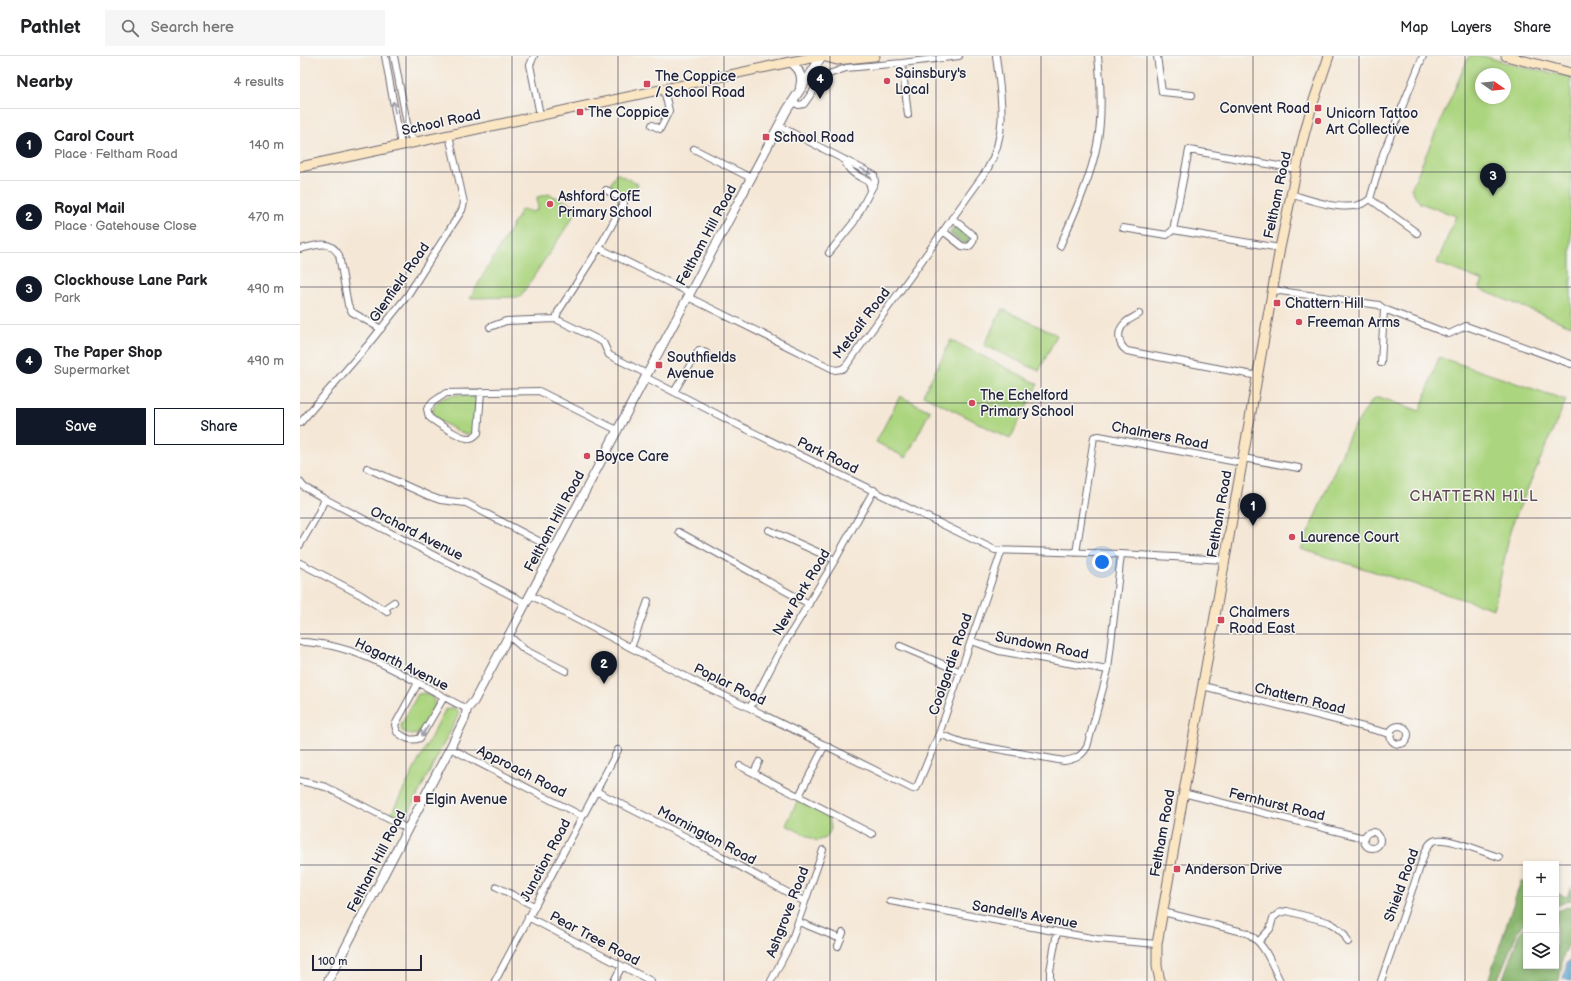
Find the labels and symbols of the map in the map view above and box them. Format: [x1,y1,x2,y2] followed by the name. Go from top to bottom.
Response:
[895,65,966,98] place label: Sainsbury's Local
[807,66,833,99] pin: 4
[655,68,745,101] place label: The Coppice / School Road
[1475,68,1511,104] north arrow
[882,76,892,86] marker: Sainsbury's Local
[642,79,652,89] marker: The Coppice / School Road
[1220,100,1310,117] place label: Convent Road
[390,101,398,114] one-way arrow
[1313,103,1323,113] marker: Convent Road
[588,104,669,121] place label: The Coppice
[1326,105,1418,138] place label: Unicorn Tattoo Art Collective
[400,106,482,139] street label: School Road
[575,107,585,117] marker: The Coppice
[1313,116,1323,126] marker: Unicorn Tattoo Art Collective
[774,129,854,146] place label: School Road
[761,132,771,142] marker: School Road
[1260,150,1295,240] street label: Feltham Road
[1480,163,1506,196] pin: 3
[860,168,872,175] one-way arrow
[673,182,740,289] street label: Feltham Hill Road
[558,188,652,221] place label: Ashford CofE Primary School
[545,199,555,209] marker: Ashford CofE Primary School
[366,239,433,325] street label: Glenfield Road
[829,284,894,362] street label: Metcalf Road
[1285,295,1364,312] place label: Chattern Hill
[1272,298,1282,308] marker: Chattern Hill
[1307,314,1400,331] place label: Freeman Arms
[1294,317,1304,327] marker: Freeman Arms
[667,349,736,382] place label: Southfields Avenue
[654,360,664,370] marker: Southfields Avenue
[980,387,1074,420] place label: The Echelford Primary School
[967,398,977,408] marker: The Echelford Primary School
[1110,418,1210,453] street label: Chalmers Road
[795,433,861,477] street label: Park Road
[595,448,669,465] place label: Boyce Care
[582,451,592,461] marker: Boyce Care
[521,468,588,575] street label: Feltham Hill Road
[1203,469,1236,559] street label: Feltham Road
[1409,487,1539,506] district label: CHATTERN HILL
[1240,493,1266,526] pin: 1
[367,503,466,564] street label: Orchard Avenue
[1300,529,1400,546] place label: Laurence Court
[1287,532,1297,542] marker: Laurence Court
[769,546,834,639] street label: New Park Road
[1092,552,1112,572] your location
[1229,604,1296,637] place label: Chalmers Road East
[925,611,976,717] street label: Coolgardie Road
[1216,615,1226,625] marker: Chalmers Road East
[994,628,1090,663] street label: Sundown Road
[352,634,451,694] street label: Hogarth Avenue
[591,651,617,684] pin: 2
[691,660,769,709] street label: Poplar Road
[1253,679,1347,718] street label: Chattern Road
[421,725,429,736] one-way arrow
[474,742,569,801] street label: Approach Road
[1227,784,1327,825] street label: Fernhurst Road
[1146,788,1179,878] street label: Feltham Road
[425,791,507,808] place label: Elgin Avenue
[412,794,422,804] marker: Elgin Avenue
[654,802,759,869] street label: Mornington Road
[343,807,409,915] street label: Feltham Hill Road
[516,816,574,905] street label: Junction Road
[1380,846,1423,924] street label: Shield Road
[1185,861,1282,878] place label: Anderson Drive
[762,864,813,960] street label: Ashgrove Road
[1172,864,1182,874] marker: Anderson Drive
[971,897,1079,932] street label: Sandell's Avenue
[547,908,643,969] street label: Pear Tree Road
[312,953,422,972] scale bar

